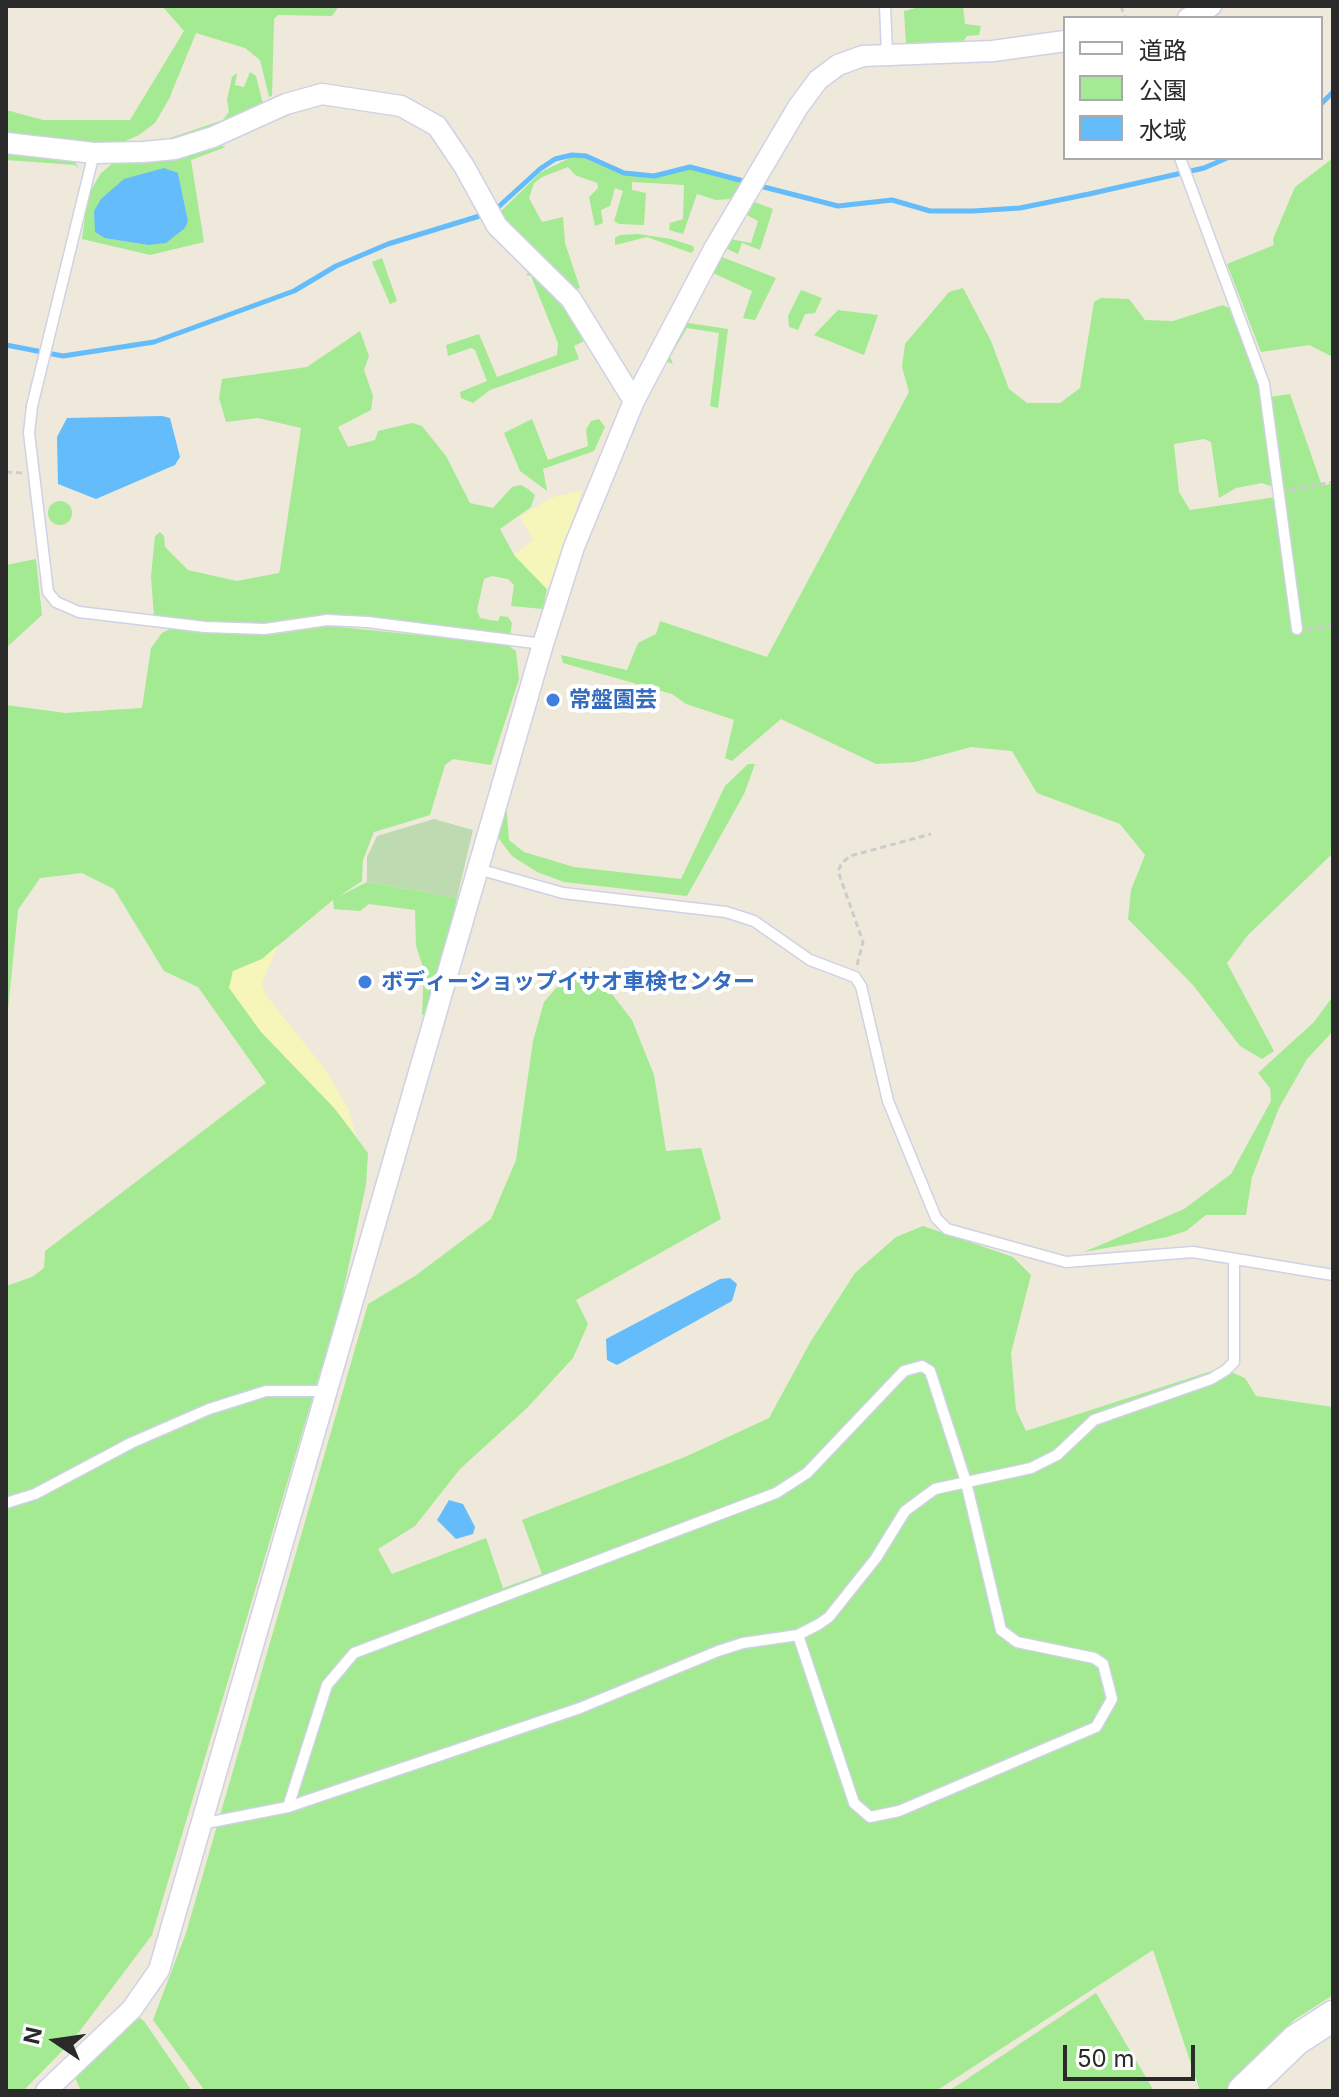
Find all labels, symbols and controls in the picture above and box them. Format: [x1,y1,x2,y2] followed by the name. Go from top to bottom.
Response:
[1063,16,1323,160] legend
[1139,36,1187,65] text: 道路
[1139,76,1187,105] text: 公園
[1139,116,1187,145] text: 水域
[569,687,657,713] place label: 常盤園芸
[544,691,562,709] marker: 常盤園芸
[381,969,755,995] place label: ボディーショップイサオ車検センター
[356,973,374,991] marker: ボディーショップイサオ車検センター
[16,2001,96,2081] north arrow
[18,2025,47,2047] text: N
[1067,2029,1199,2079] scale bar
[1077,2044,1135,2073] text: 50 m

